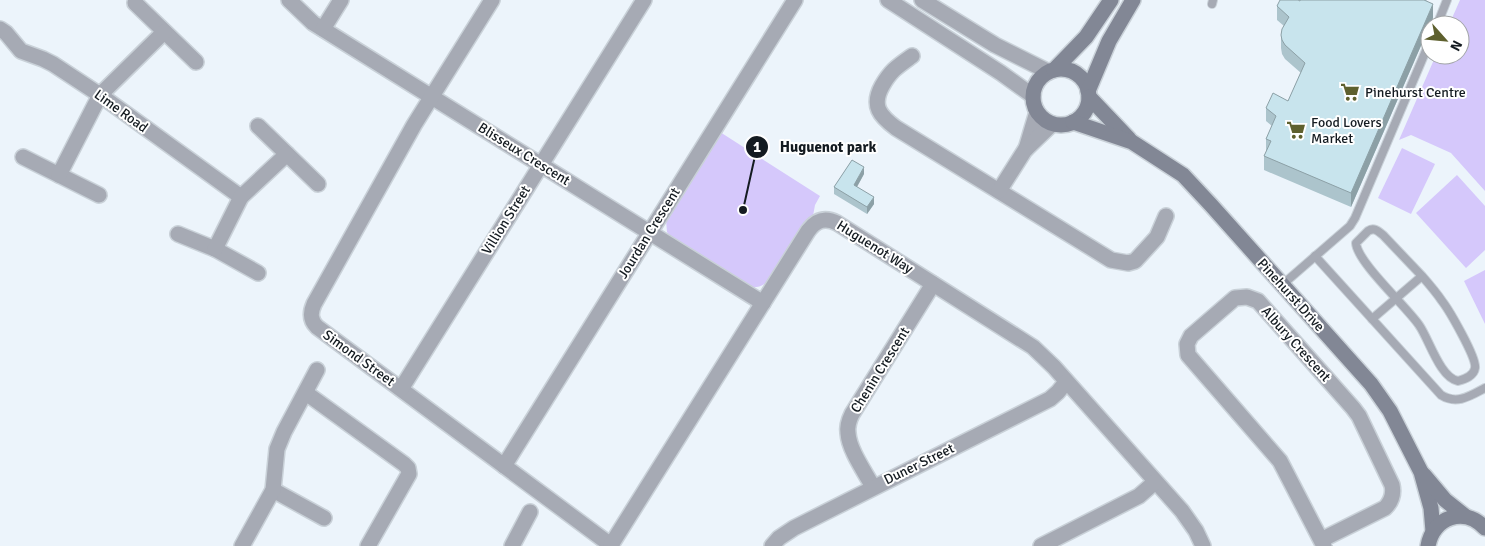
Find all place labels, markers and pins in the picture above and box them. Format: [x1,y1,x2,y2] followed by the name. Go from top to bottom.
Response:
[1339,81,1361,103] supermarket icon: Pinehurst Centre
[1365,84,1466,101] place label: Pinehurst Centre
[1311,114,1382,147] place label: Food Lovers Market
[1285,119,1307,141] supermarket icon: Food Lovers Market
[744,132,886,162] callout: Huguenot park

